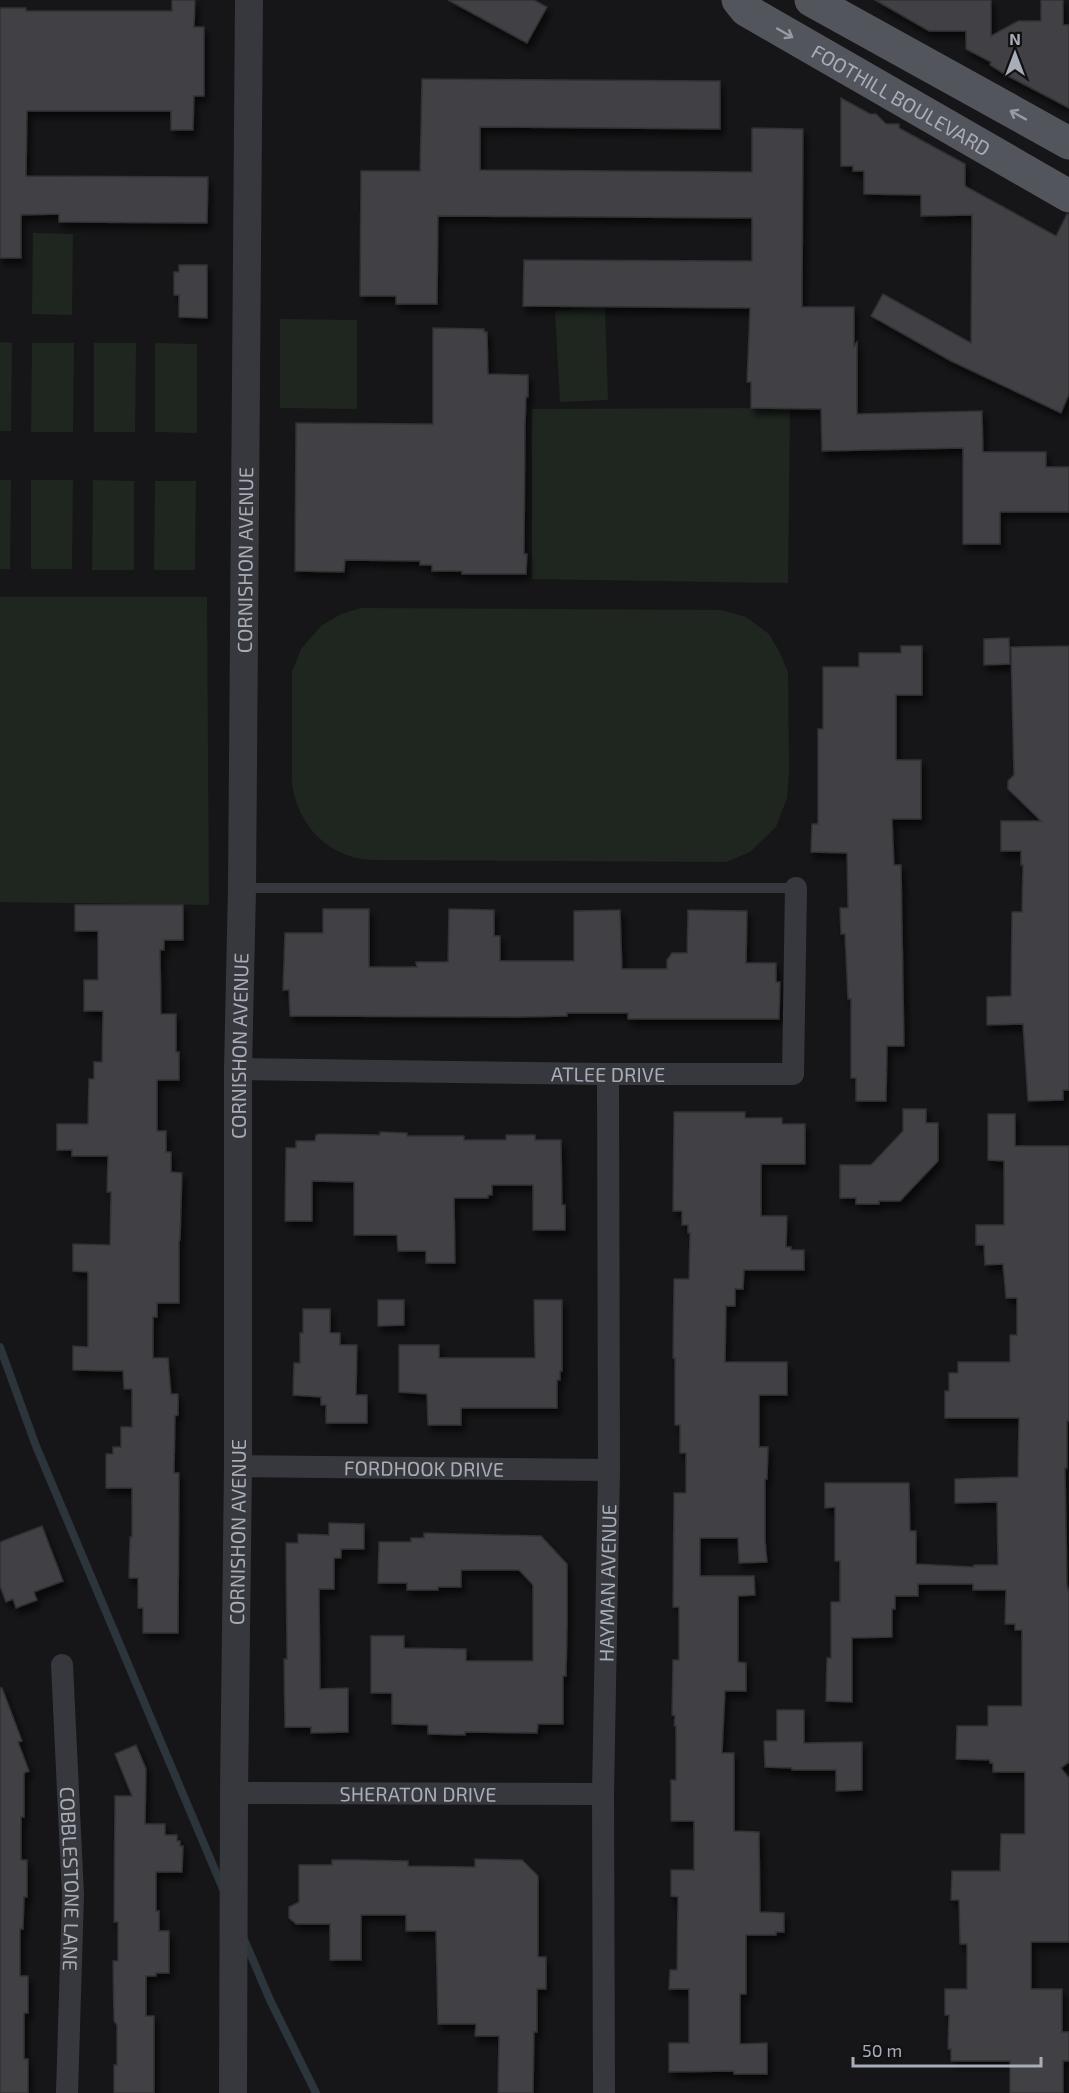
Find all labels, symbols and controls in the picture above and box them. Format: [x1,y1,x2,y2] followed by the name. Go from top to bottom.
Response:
[985,24,1045,84] north arrow
[777,27,794,39] one-way arrow
[1009,29,1021,48] text: N
[808,39,995,160] street label: FOOTHILL BOULEVARD
[1010,109,1027,121] one-way arrow
[232,467,257,653] street label: CORNISHON AVENUE
[226,953,253,1139] street label: CORNISHON AVENUE
[551,1061,665,1086] street label: ATLEE DRIVE
[224,1439,250,1625] street label: CORNISHON AVENUE
[344,1455,504,1481] street label: FORDHOOK DRIVE
[593,1504,620,1662] street label: HAYMAN AVENUE
[339,1781,497,1806] street label: SHERATON DRIVE
[56,1786,85,1971] street label: COBBLESTONE LANE
[853,2030,1040,2068] scale bar
[862,2039,902,2061] text: 50 m

